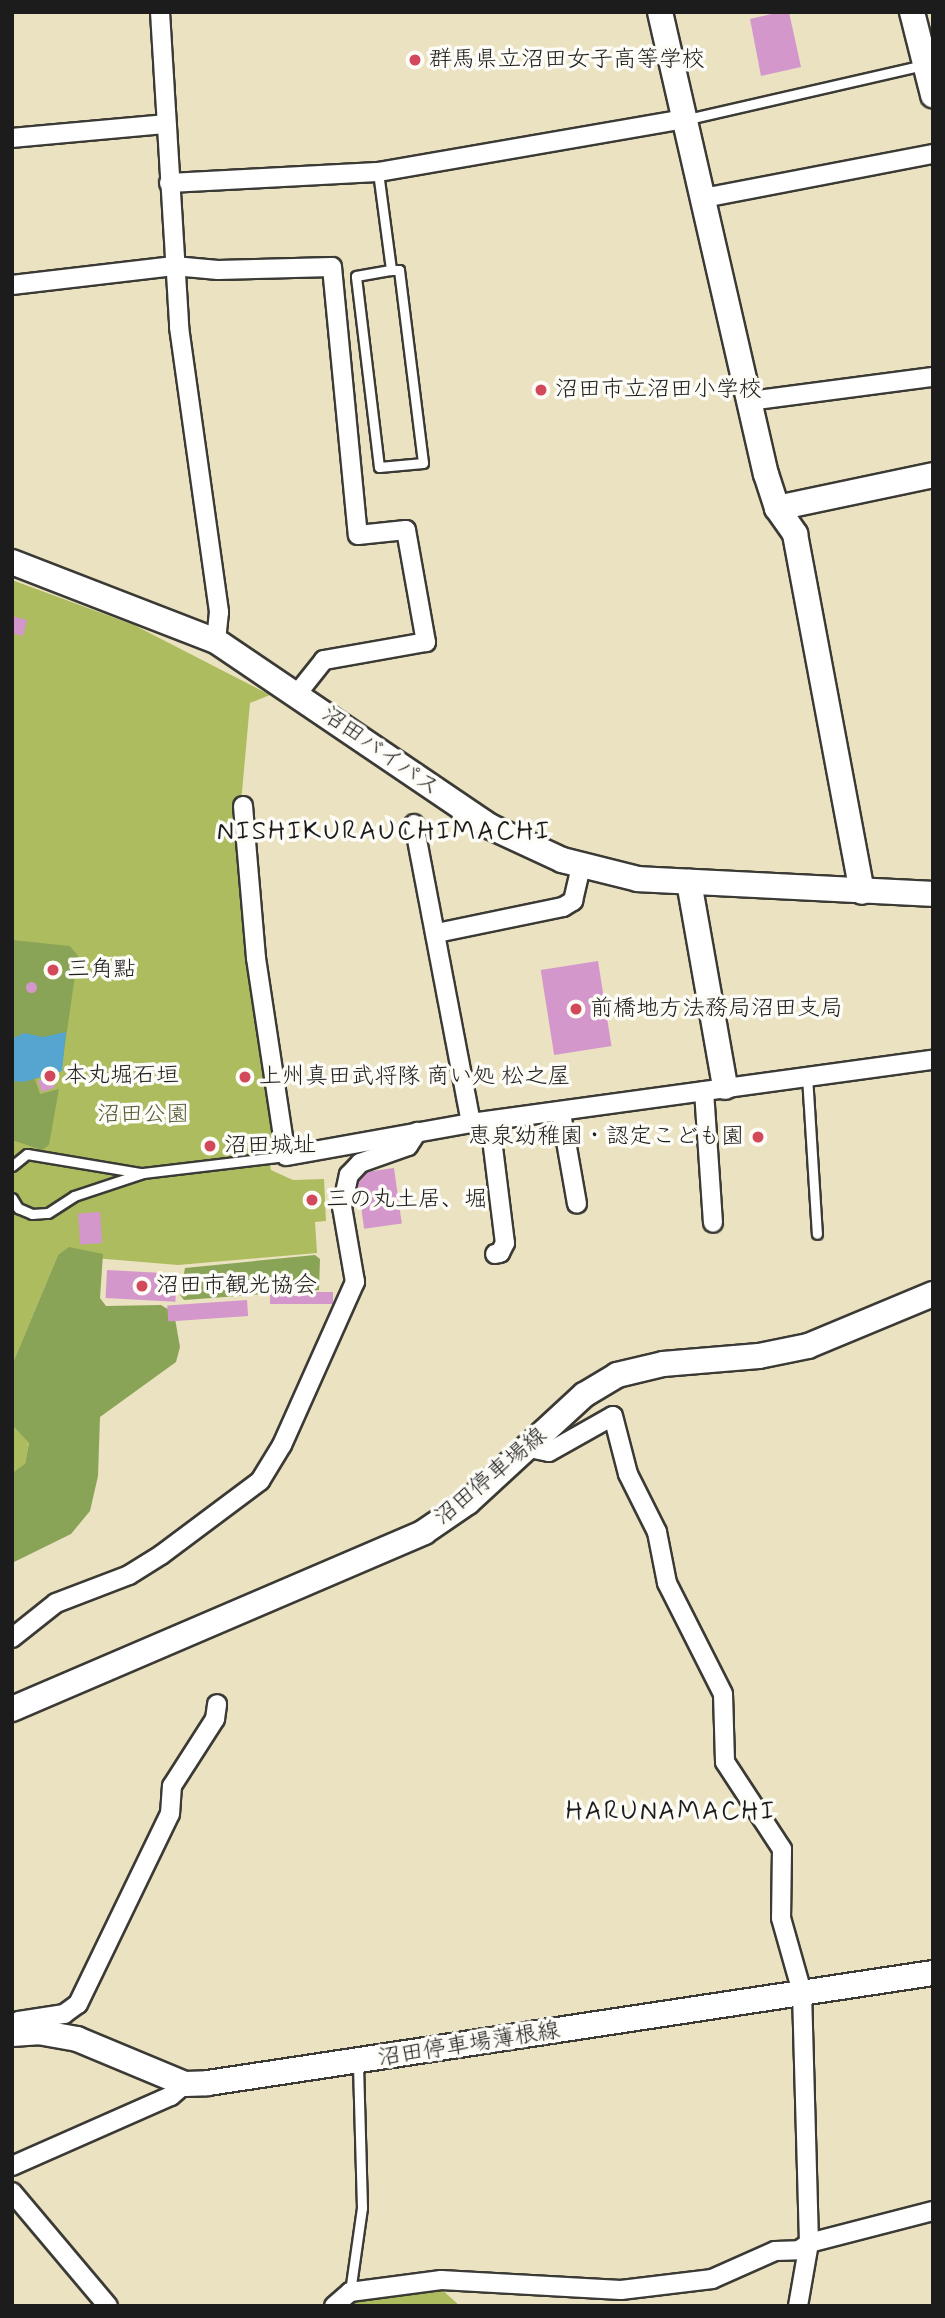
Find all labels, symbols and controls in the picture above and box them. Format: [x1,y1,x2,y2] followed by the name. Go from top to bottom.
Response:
[429,46,705,74] place label: 群馬県立沼田女子高等学校
[407,52,423,68] marker: 群馬県立沼田女子高等学校
[555,376,762,404] place label: 沼田市立沼田小学校
[533,382,549,398] marker: 沼田市立沼田小学校
[316,701,444,803] street label: 沼田バイパス
[223,817,545,849] district label: NISHIKURAUCHIMACHI
[67,956,136,984] place label: 三角點
[45,962,61,978] marker: 三角點
[590,995,843,1023] place label: 前橋地方法務局沼田支局
[568,1001,584,1017] marker: 前橋地方法務局沼田支局
[64,1062,179,1090] place label: 本丸堀石垣
[259,1063,570,1091] place label: 上州真田武将隊 商い処 松之屋
[42,1068,58,1084] marker: 本丸堀石垣
[237,1069,253,1085] marker: 上州真田武将隊 商い処 松之屋
[97,1101,189,1129] park label: 沼田公園
[468,1123,744,1151] place label: 恵泉幼稚園・認定こども園
[750,1129,766,1145] marker: 恵泉幼稚園・認定こども園
[224,1132,316,1160] place label: 沼田城址
[202,1138,218,1154] marker: 沼田城址
[326,1186,487,1214] place label: 三の丸土居、堀
[304,1192,320,1208] marker: 三の丸土居、堀
[156,1272,317,1300] place label: 沼田市観光協会
[134,1278,150,1294] marker: 沼田市観光協会
[429,1422,553,1532] street label: 沼田停車場線
[569,1797,773,1829] district label: HARUNAMACHI
[376,2017,562,2073] street label: 沼田停車場薄根線

